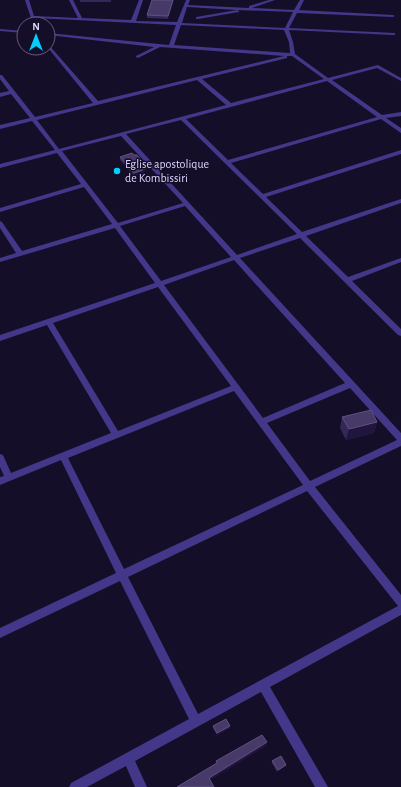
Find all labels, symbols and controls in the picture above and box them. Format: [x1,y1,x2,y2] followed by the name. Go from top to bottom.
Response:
[16,16,56,56] north arrow
[32,21,40,32] text: N
[125,158,209,184] place label: Eglise apostolique de Kombissiri
[112,166,122,176] marker: Eglise apostolique de Kombissiri

